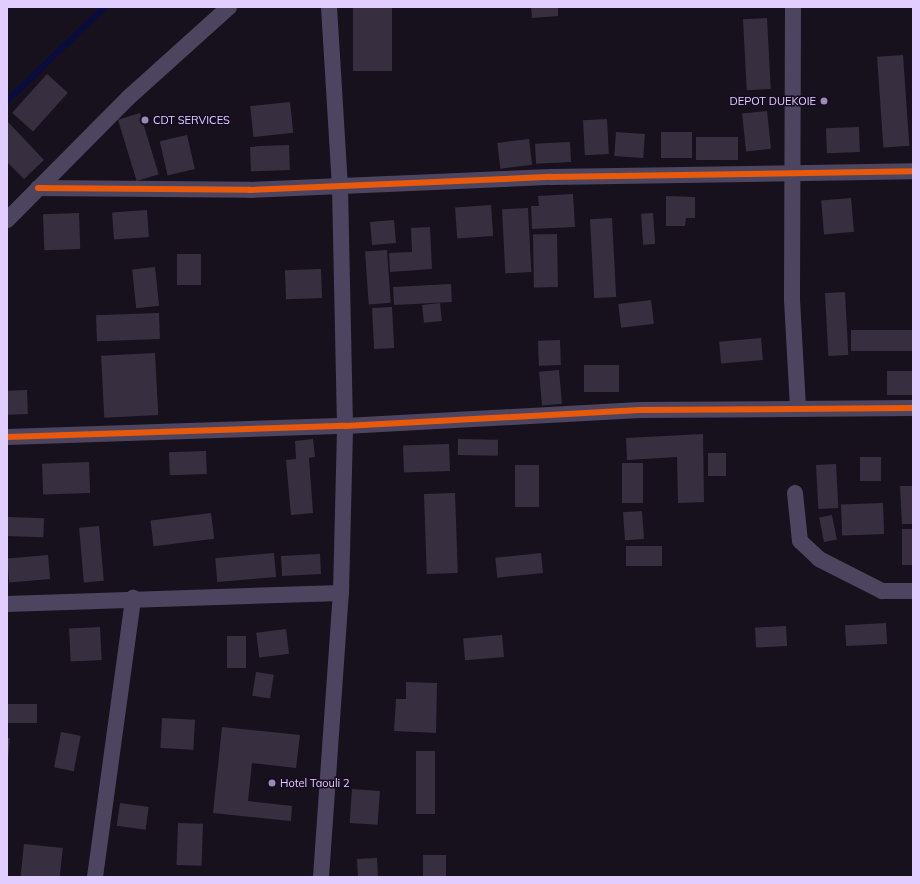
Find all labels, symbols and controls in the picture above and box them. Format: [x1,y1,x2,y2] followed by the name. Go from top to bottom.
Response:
[730,94,816,108] place label: DEPOT DUEKOIE
[819,96,829,106] marker: DEPOT DUEKOIE
[153,113,230,127] place label: CDT SERVICES
[140,115,150,125] marker: CDT SERVICES
[280,776,350,790] place label: Hotel Taouli 2
[267,778,277,788] marker: Hotel Taouli 2

